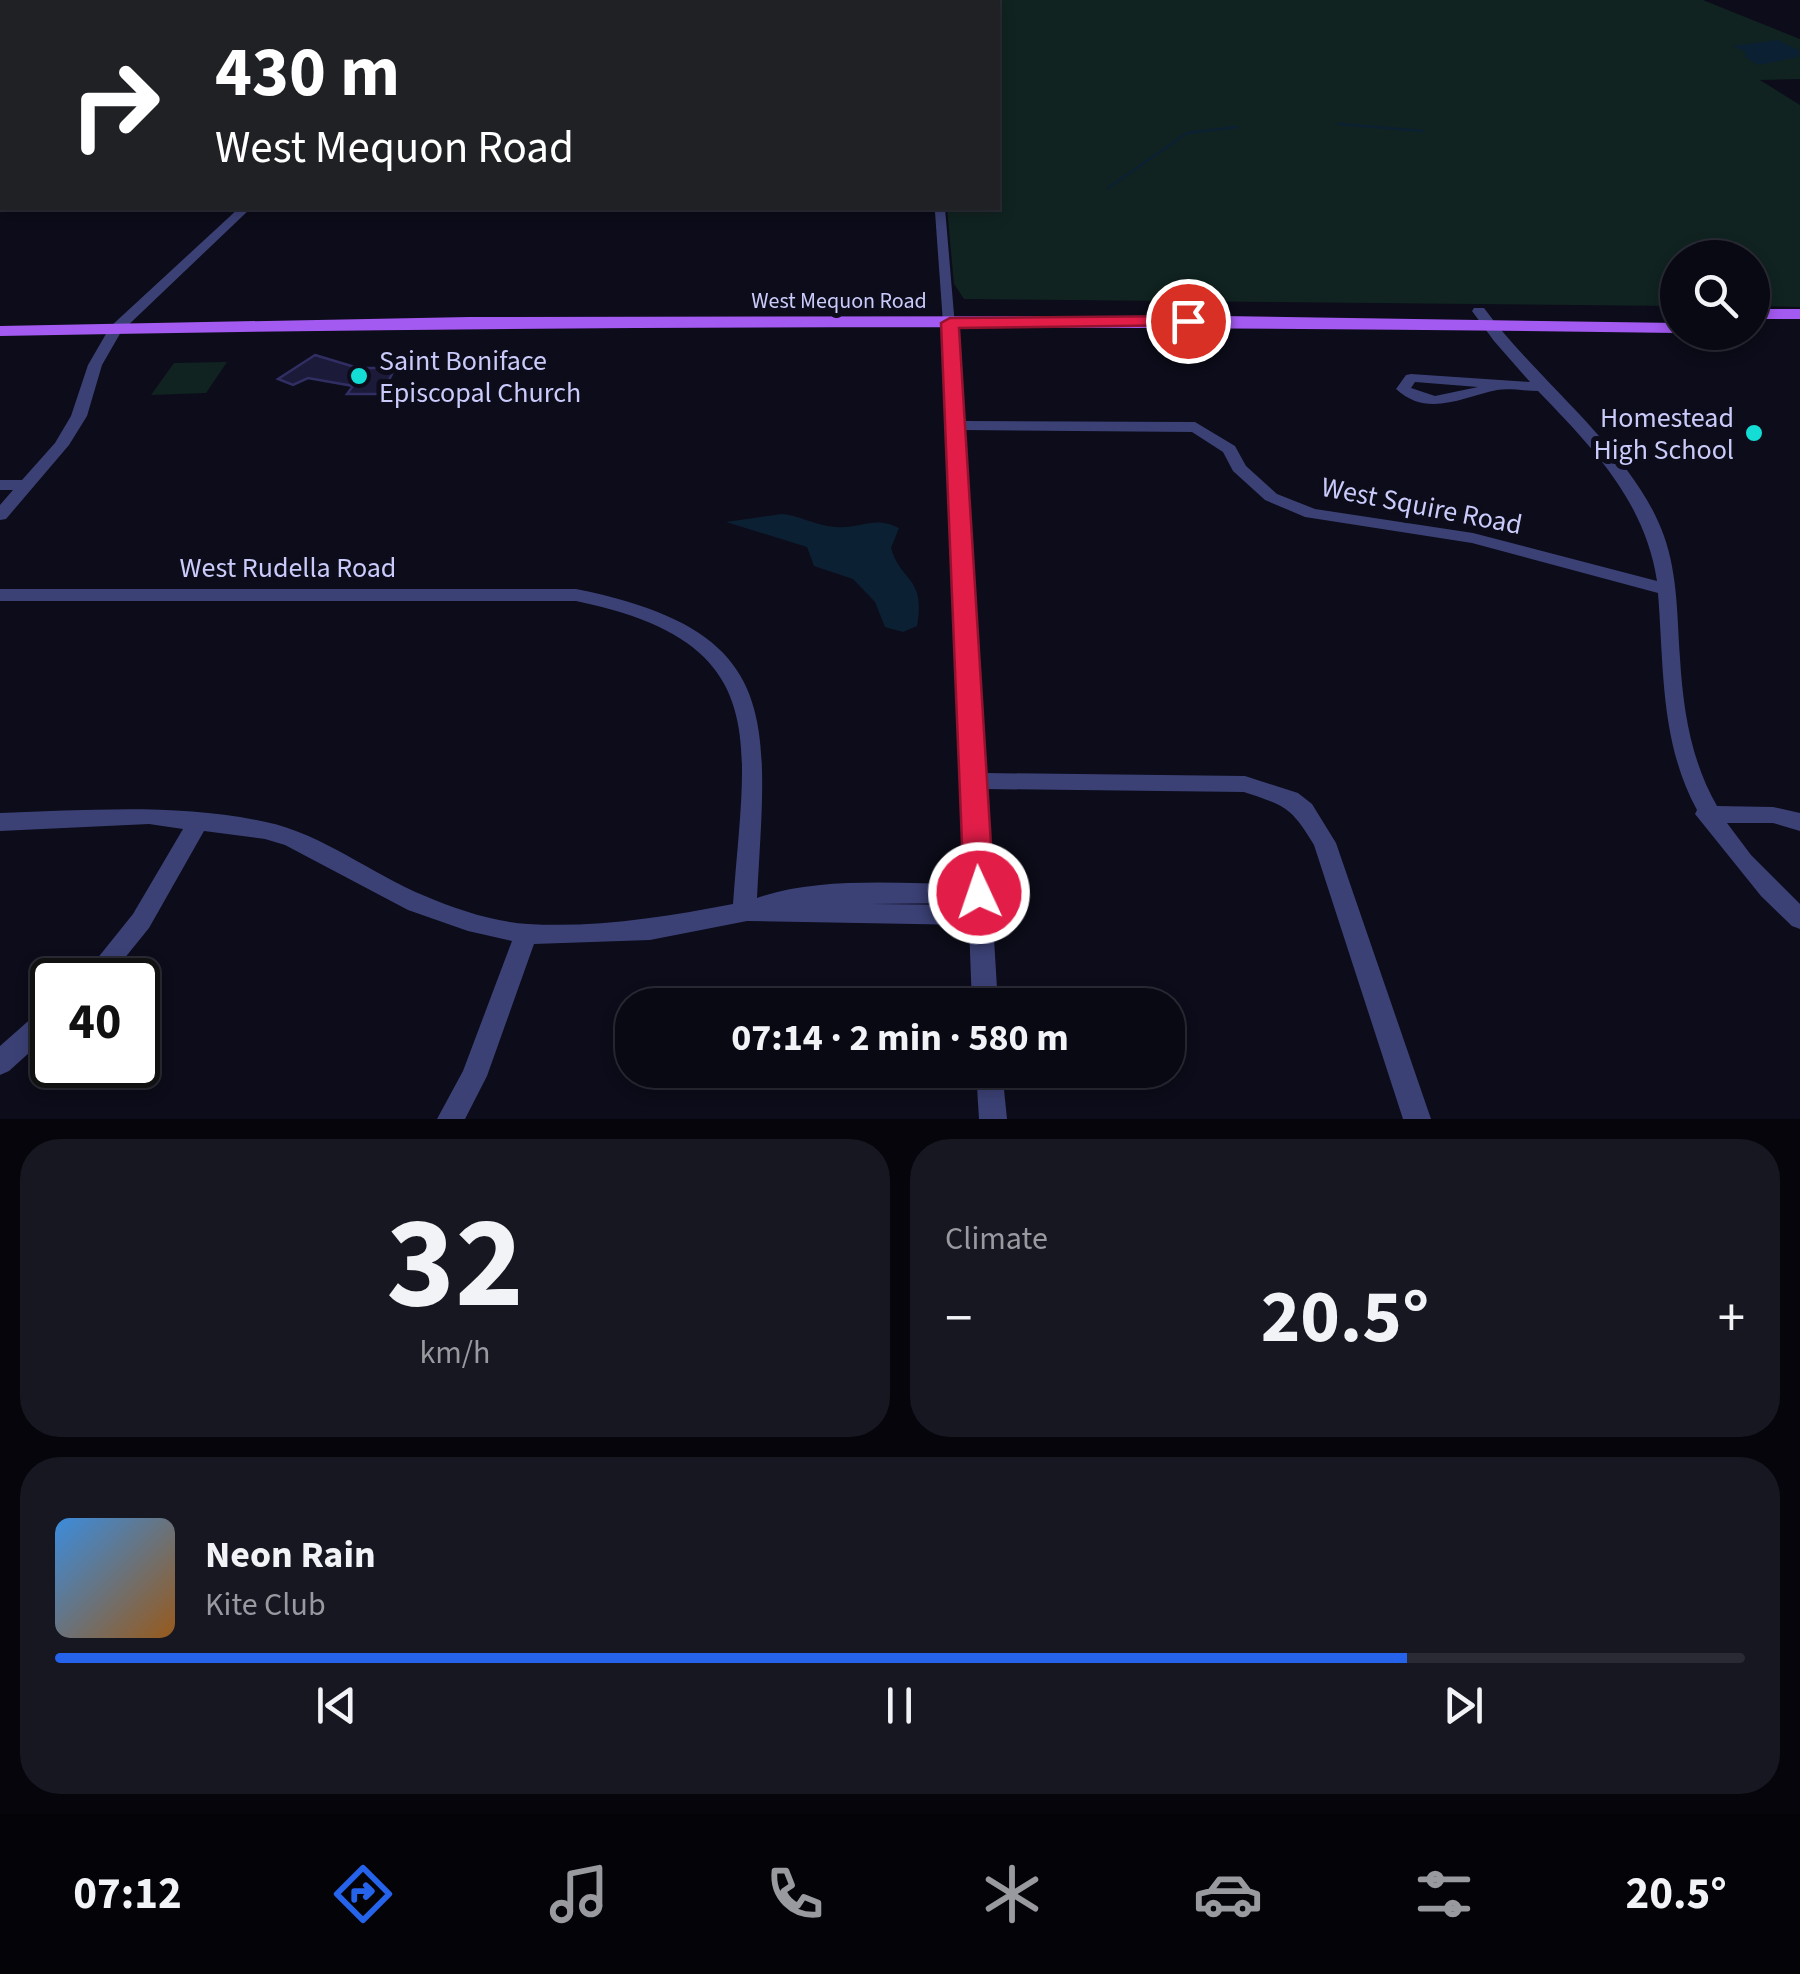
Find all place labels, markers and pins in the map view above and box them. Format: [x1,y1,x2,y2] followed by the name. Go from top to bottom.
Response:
[1146,279,1231,364] pin
[379,341,581,413] place label: Saint Boniface Episcopal Church
[348,365,370,387] marker: Saint Boniface Episcopal Church
[1593,398,1734,470] place label: Homestead High School
[1743,422,1765,444] marker: Homestead High School

